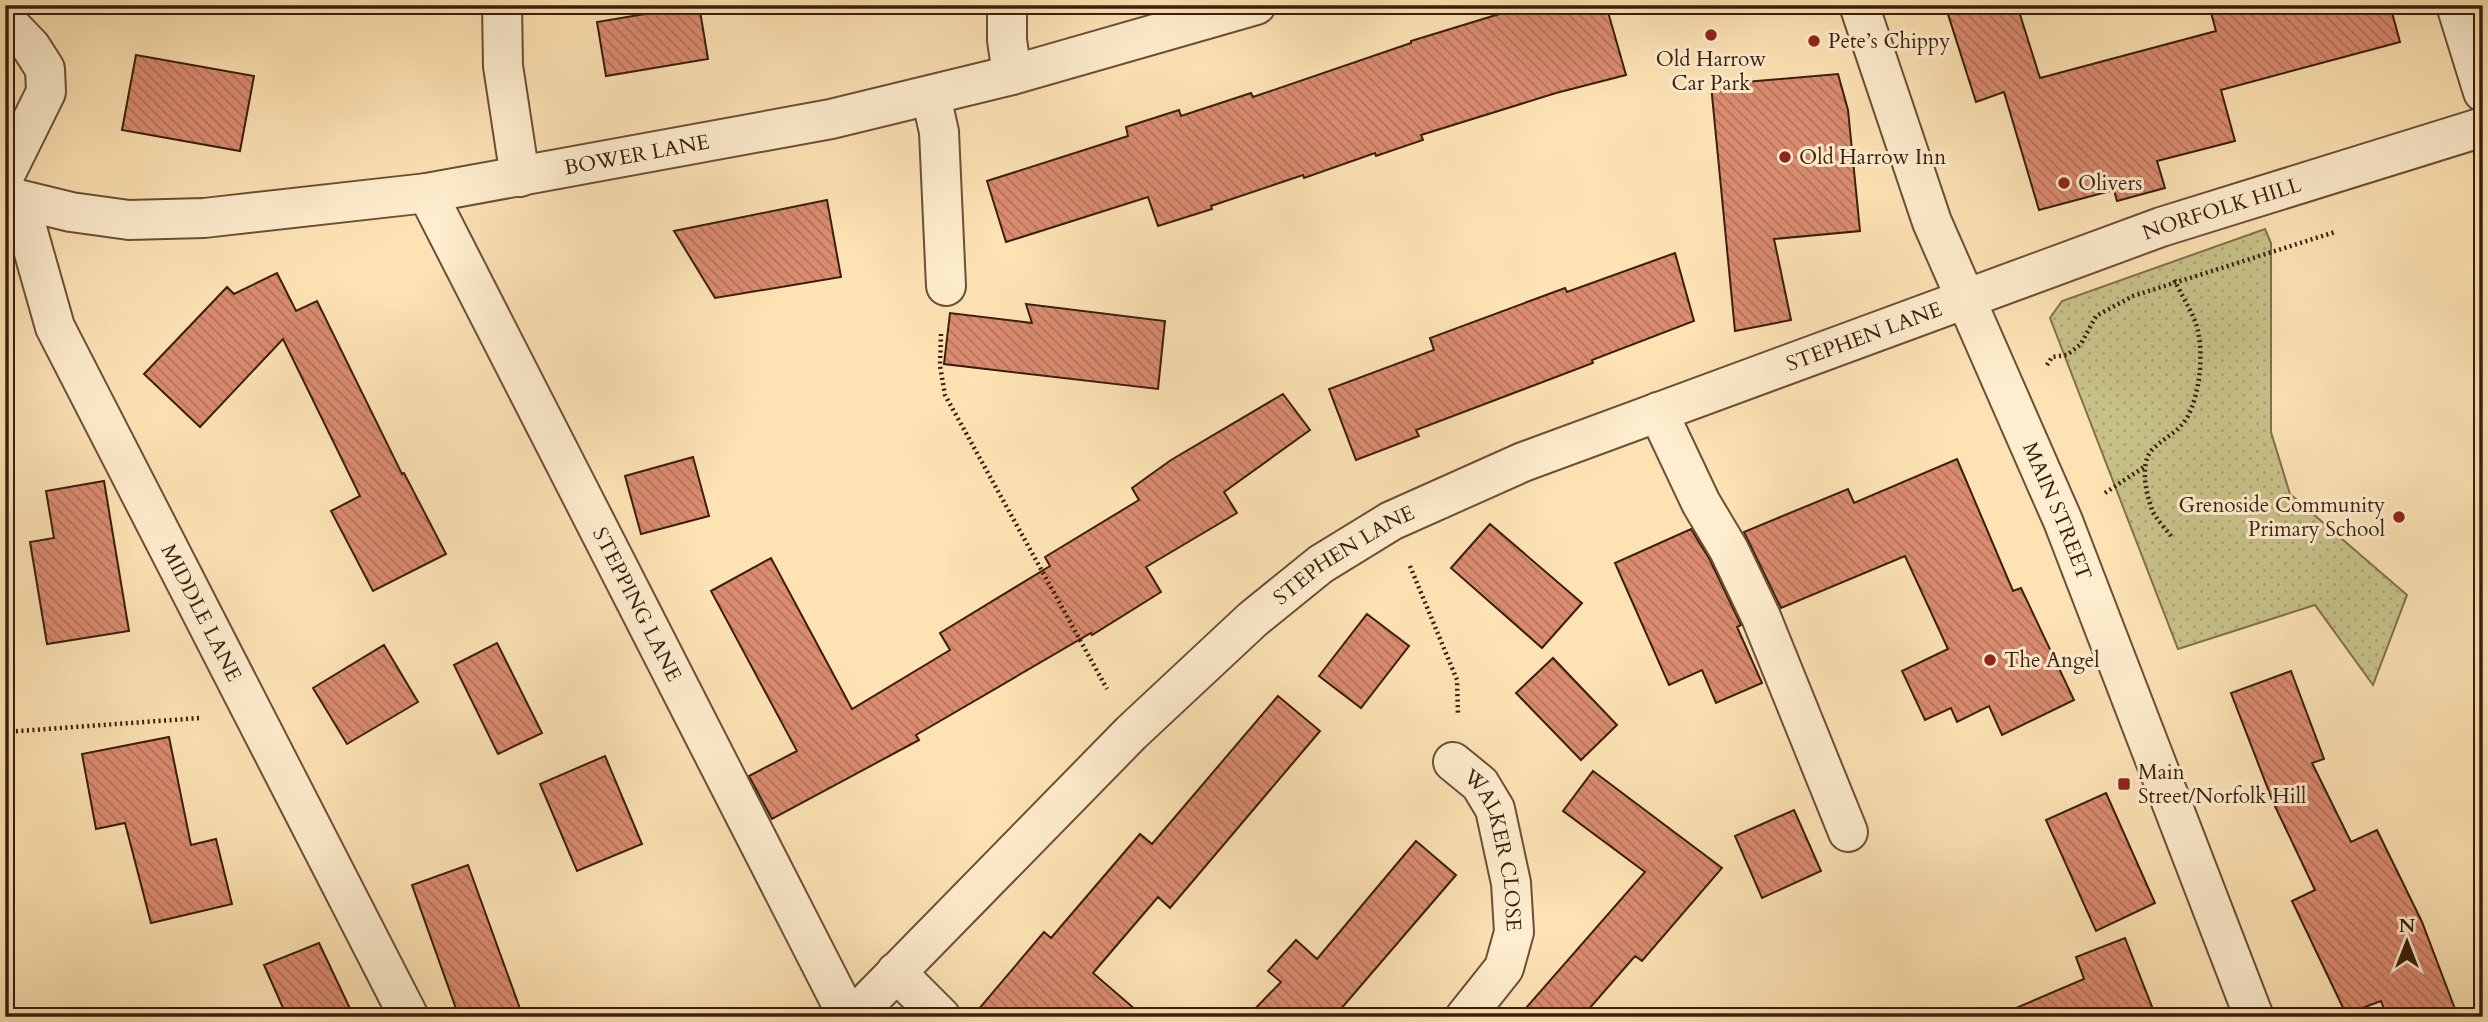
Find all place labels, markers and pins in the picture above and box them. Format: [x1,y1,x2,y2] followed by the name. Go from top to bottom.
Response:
[1703,27,1719,43] marker: Old Harrow Car Park
[1828,27,1950,56] place label: Pete’s Chippy
[1806,33,1822,49] marker: Pete’s Chippy
[1656,45,1766,98] place label: Old Harrow Car Park
[1799,143,1946,172] place label: Old Harrow Inn
[1777,149,1793,165] marker: Old Harrow Inn
[2078,169,2142,198] place label: Olivers
[2056,175,2072,191] marker: Olivers
[2179,491,2385,544] place label: Grenoside Community Primary School
[2391,509,2407,525] marker: Grenoside Community Primary School
[2004,646,2100,675] place label: The Angel
[1982,652,1998,668] marker: The Angel
[2138,758,2306,811] place label: Main Street/Norfolk Hill
[2116,776,2132,792] marker: Main Street/Norfolk Hill

